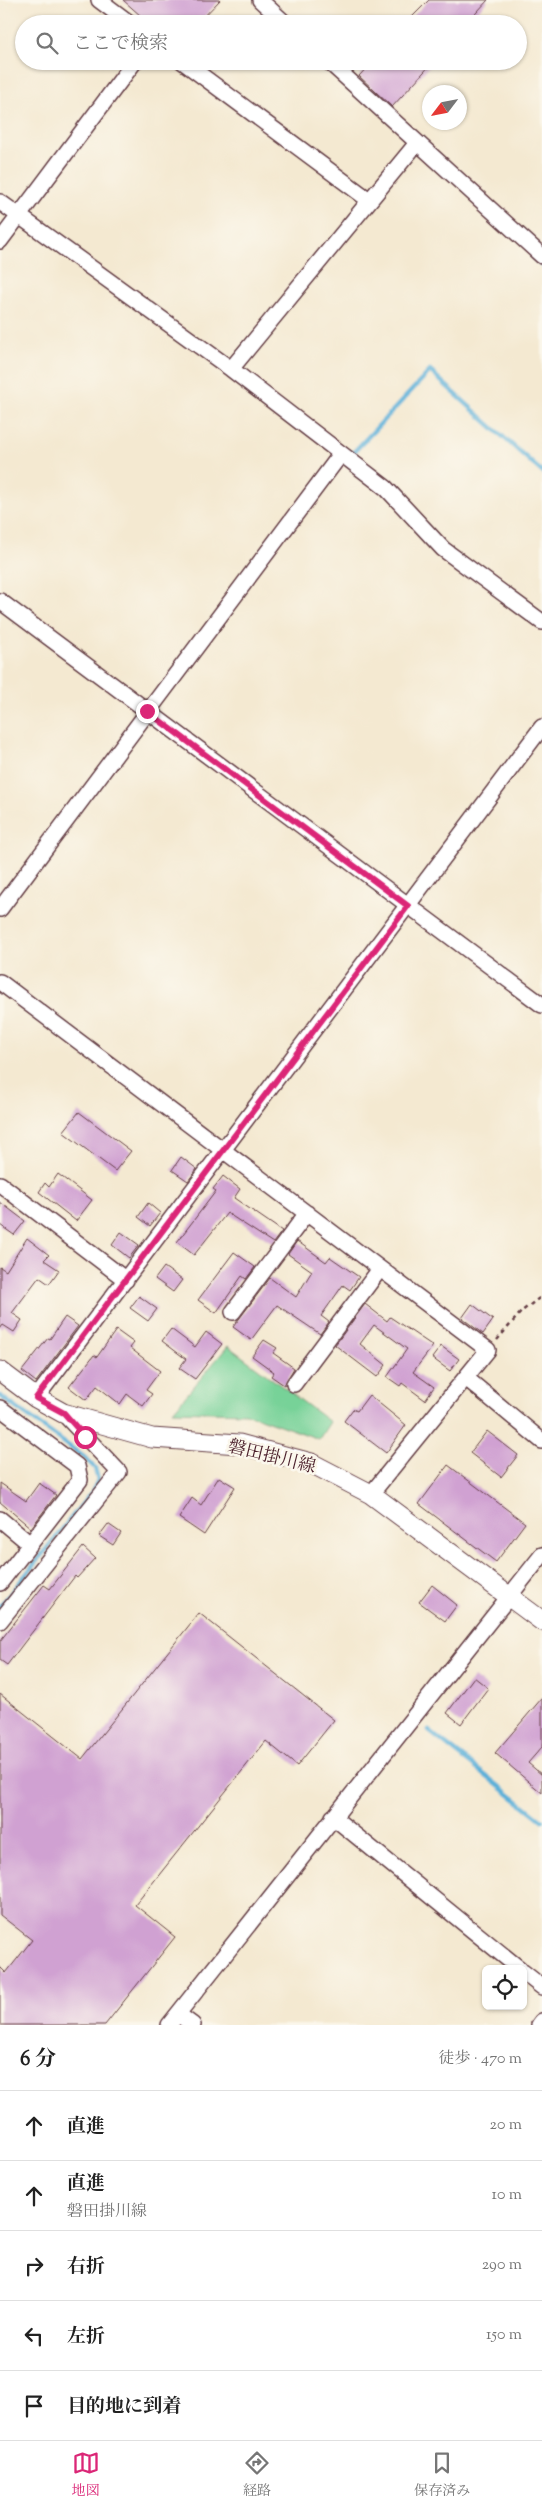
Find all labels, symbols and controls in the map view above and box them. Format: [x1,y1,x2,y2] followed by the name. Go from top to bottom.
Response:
[15,15,527,70] search box
[33,29,61,57] icon: search
[73,31,168,58] text: ここで検索
[422,85,467,130] north arrow
[136,700,159,723] route end
[74,1426,97,1449] route start
[225,1434,318,1481] street label: 磐田掛川線
[482,1965,527,2010] map controls
[482,1965,527,2010] button: locate
[20,2045,56,2075] text: 6 分
[438,2048,522,2071] text: 徒歩 · 470 m
[20,2112,48,2140] icon: ahead
[67,2114,105,2141] text: 直進
[489,2114,522,2137] text: 20 m
[67,2171,105,2198] text: 直進
[20,2182,48,2210] icon: ahead
[492,2184,522,2207] text: 10 m
[67,2201,147,2224] text: 磐田掛川線
[20,2252,48,2280] icon: right
[67,2254,105,2281] text: 右折
[482,2254,522,2277] text: 290 m
[20,2322,48,2350] icon: left
[67,2324,105,2351] text: 左折
[486,2324,522,2347] text: 150 m
[20,2392,48,2420] icon: arrive
[67,2394,181,2421] text: 目的地に到着
[72,2449,100,2502] tab: 地図
[243,2449,271,2502] tab: 経路
[414,2449,470,2502] tab: 保存済み

